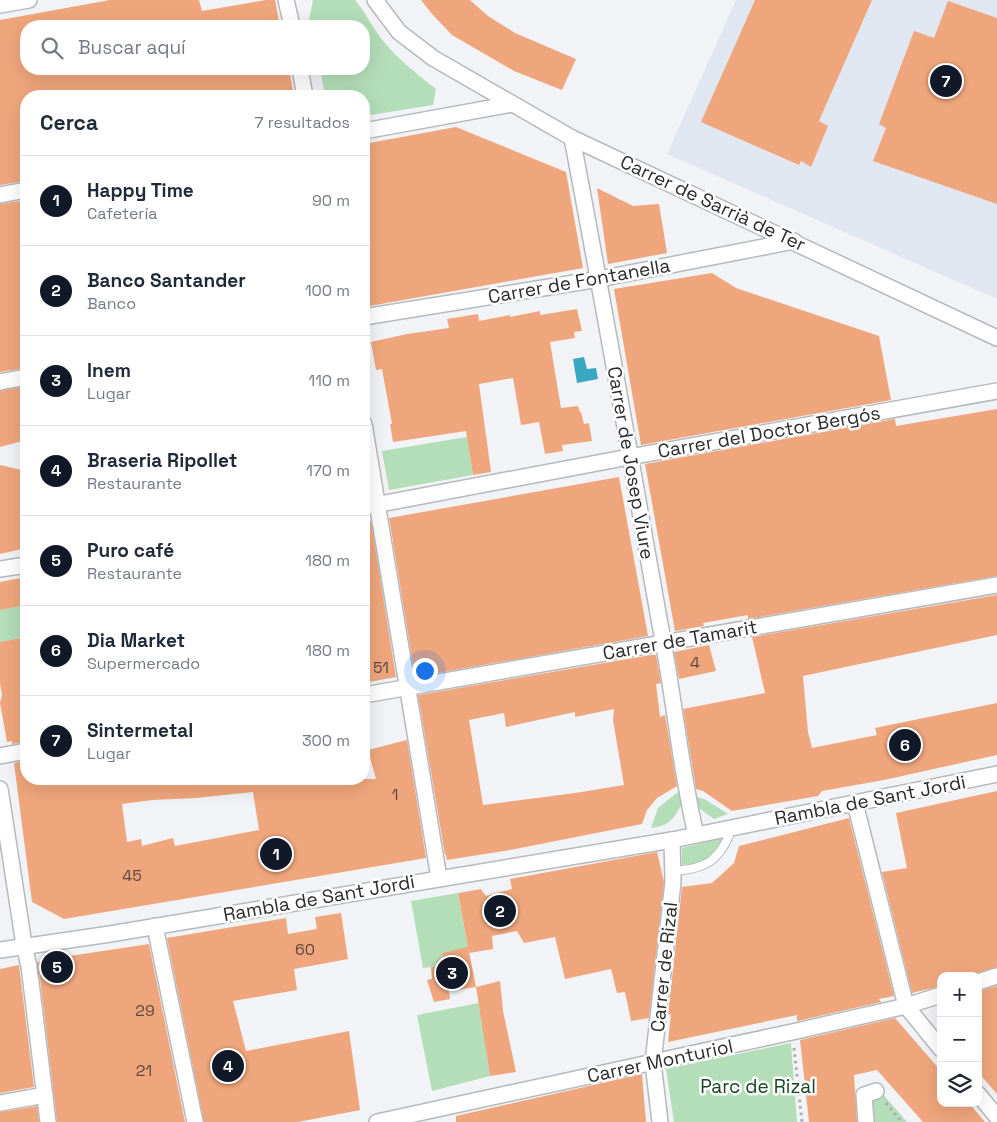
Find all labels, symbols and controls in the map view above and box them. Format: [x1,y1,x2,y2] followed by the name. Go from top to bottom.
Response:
[20,20,370,75] search box
[38,34,66,62] icon: search
[78,35,186,60] text: Buscar aquí
[930,62,962,100] pin: 7
[40,109,98,136] text: Cerca
[255,112,350,133] text: 7 resultados
[616,149,810,257] street label: Carrer de Sarrià de Ter
[87,178,194,203] text: Happy Time
[52,190,60,211] text: 1
[312,190,350,211] text: 90 m
[87,203,158,224] text: Cafetería
[486,253,672,309] street label: Carrer de Fontanella
[87,268,246,293] text: Banco Santander
[51,280,61,301] text: 2
[305,280,350,301] text: 100 m
[87,293,136,314] text: Banco
[87,358,131,383] text: Inem
[602,365,660,561] street label: Carrer de Josep Viure
[51,370,61,391] text: 3
[308,370,350,391] text: 110 m
[87,383,131,404] text: Lugar
[656,400,882,464] street label: Carrer del Doctor Bergós
[87,448,237,473] text: Braseria Ripollet
[51,460,61,481] text: 4
[306,460,350,481] text: 170 m
[87,473,182,494] text: Restaurante
[87,538,174,563] text: Puro café
[51,550,61,571] text: 5
[305,550,350,571] text: 180 m
[87,563,182,584] text: Restaurante
[601,614,759,666] street label: Carrer de Tamarit
[87,628,185,653] text: Dia Market
[51,640,61,661] text: 6
[305,640,350,661] text: 180 m
[690,652,700,673] house number: 4
[87,653,200,674] text: Supermercado
[373,657,389,678] house number: 51
[412,658,438,684] your location
[87,718,193,743] text: Sintermetal
[889,726,921,764] pin: 6
[52,730,60,751] text: 7
[302,730,350,751] text: 300 m
[87,743,131,764] text: Lugar
[772,769,968,831] street label: Rambla de Sant Jordi
[392,784,398,805] house number: 1
[260,835,292,873] pin: 1
[122,865,142,886] house number: 45
[221,869,417,927] street label: Rambla de Sant Jordi
[484,892,516,930] pin: 2
[645,901,683,1033] street label: Carrer de Rizal
[295,939,315,960] house number: 60
[41,948,73,986] pin: 5
[436,954,468,992] pin: 3
[937,972,982,1107] map controls
[937,972,982,1017] button: +
[135,1000,155,1021] house number: 29
[937,1017,982,1062] button: −
[585,1033,735,1089] street label: Carrer Monturiol
[212,1047,244,1085] pin: 4
[136,1060,152,1081] house number: 21
[937,1062,982,1107] button: layers
[700,1074,816,1099] park label: Parc de Rizal

